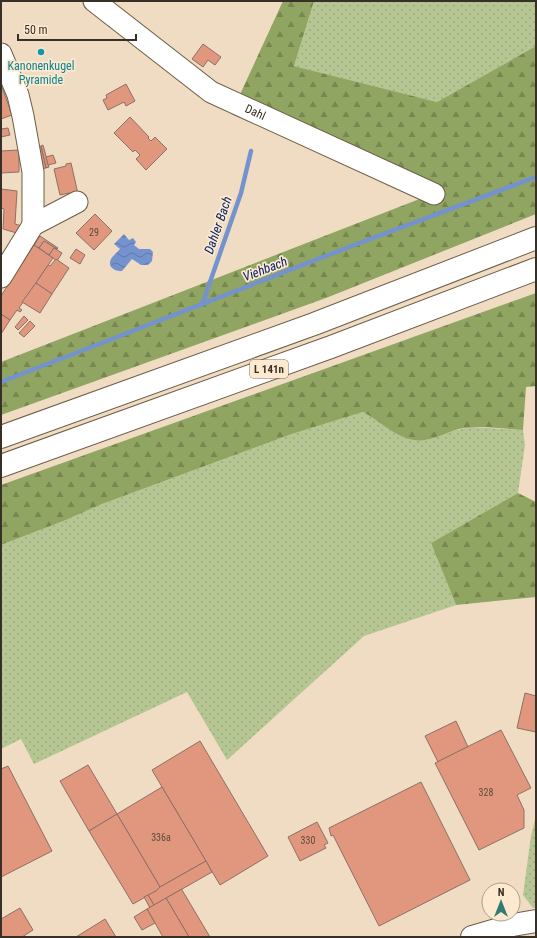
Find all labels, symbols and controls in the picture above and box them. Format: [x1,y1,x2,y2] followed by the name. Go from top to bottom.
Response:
[18,16,136,42] scale bar
[24,23,48,37] text: 50 m
[36,47,46,57] marker: Kanonenkugel Pyramide
[8,59,74,87] place label: Kanonenkugel Pyramide
[243,102,268,123] street label: Dahl
[201,194,235,256] water label: Dahler Bach
[89,227,99,238] house number: 29
[241,254,289,284] water label: Viehbach
[250,360,288,378] road number: L 141n
[479,787,493,798] house number: 328
[151,832,171,843] house number: 336a
[301,835,315,846] house number: 330
[481,882,521,922] north arrow
[498,886,505,899] text: N

